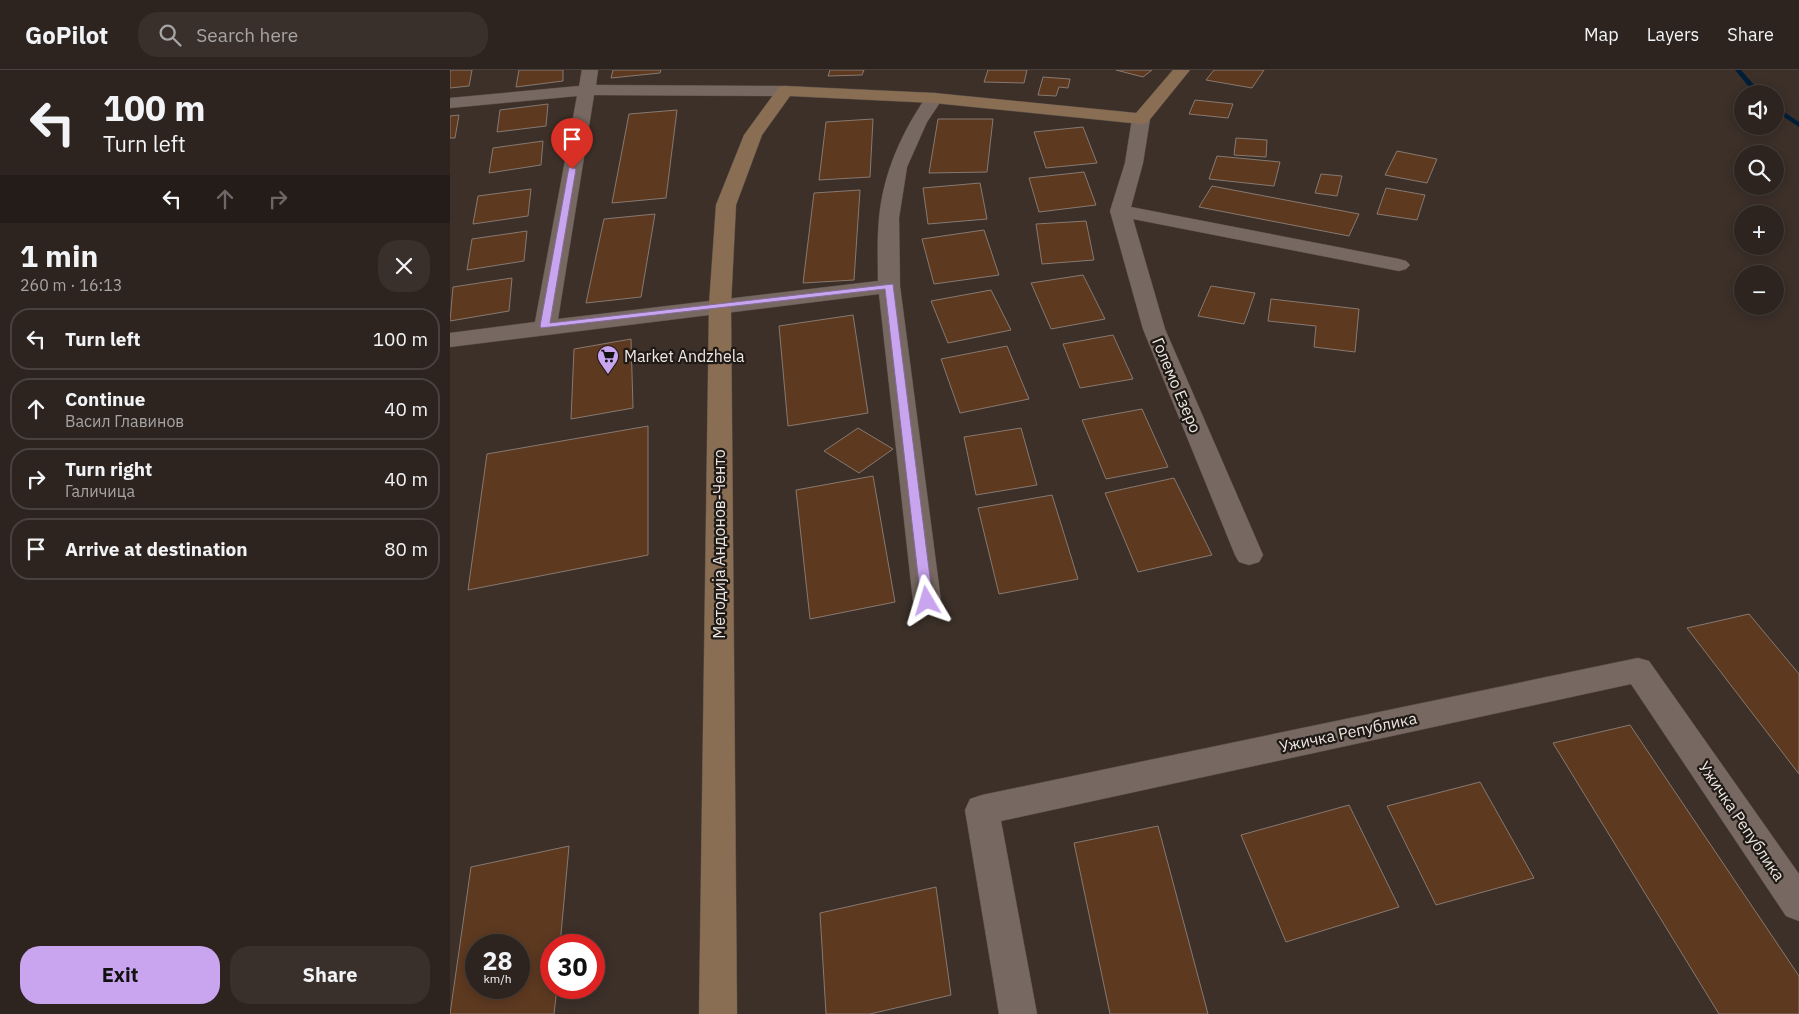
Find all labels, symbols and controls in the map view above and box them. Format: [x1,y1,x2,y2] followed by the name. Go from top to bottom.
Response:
[138,12,488,57] search box
[25,19,108,51] text: GoPilot
[156,21,184,49] icon: search
[196,23,298,47] text: Search here
[1584,23,1619,46] text: Map
[1647,23,1699,46] text: Layers
[1727,23,1774,46] text: Share
[103,85,206,131] text: 100 m
[1734,85,1784,315] map controls
[1734,85,1784,135] button: sound
[20,90,85,155] icon: left
[551,118,593,169] pin
[558,125,586,153] icon: arrive
[103,129,186,158] text: Turn left
[1734,145,1784,195] button: search
[158,185,186,213] icon: left
[211,185,239,213] icon: ahead
[264,185,292,213] icon: right
[1734,205,1784,255] button: +
[20,236,98,275] text: 1 min
[378,240,430,292] button: close
[1734,265,1784,315] button: −
[20,275,122,295] text: 260 m · 16:13
[22,325,50,353] icon: left
[65,327,141,351] text: Turn left
[373,327,428,351] text: 100 m
[1148,334,1206,436] street label: Големо Езеро
[596,344,620,375] supermarket icon: Market Andzhela
[624,346,745,366] place label: Market Andzhela
[65,387,145,411] text: Continue
[22,395,50,423] icon: ahead
[384,397,428,421] text: 40 m
[65,411,184,431] text: Васил Главинов
[709,449,729,639] street label: Методија Андонов-Ченто
[65,457,152,481] text: Turn right
[22,465,50,493] icon: right
[384,467,428,491] text: 40 m
[65,481,135,501] text: Галичица
[22,535,50,563] icon: arrive
[65,537,248,561] text: Arrive at destination
[384,537,428,561] text: 80 m
[900,574,952,626] position arrow
[1277,708,1419,756] street label: Ужичка Република
[1695,757,1790,885] street label: Ужичка Република
[540,934,605,999] speed limit sign: 30
[482,944,513,977] text: 28
[20,946,220,1004] button: Exit
[230,946,430,1004] button: Share
[483,971,512,986] text: km/h

